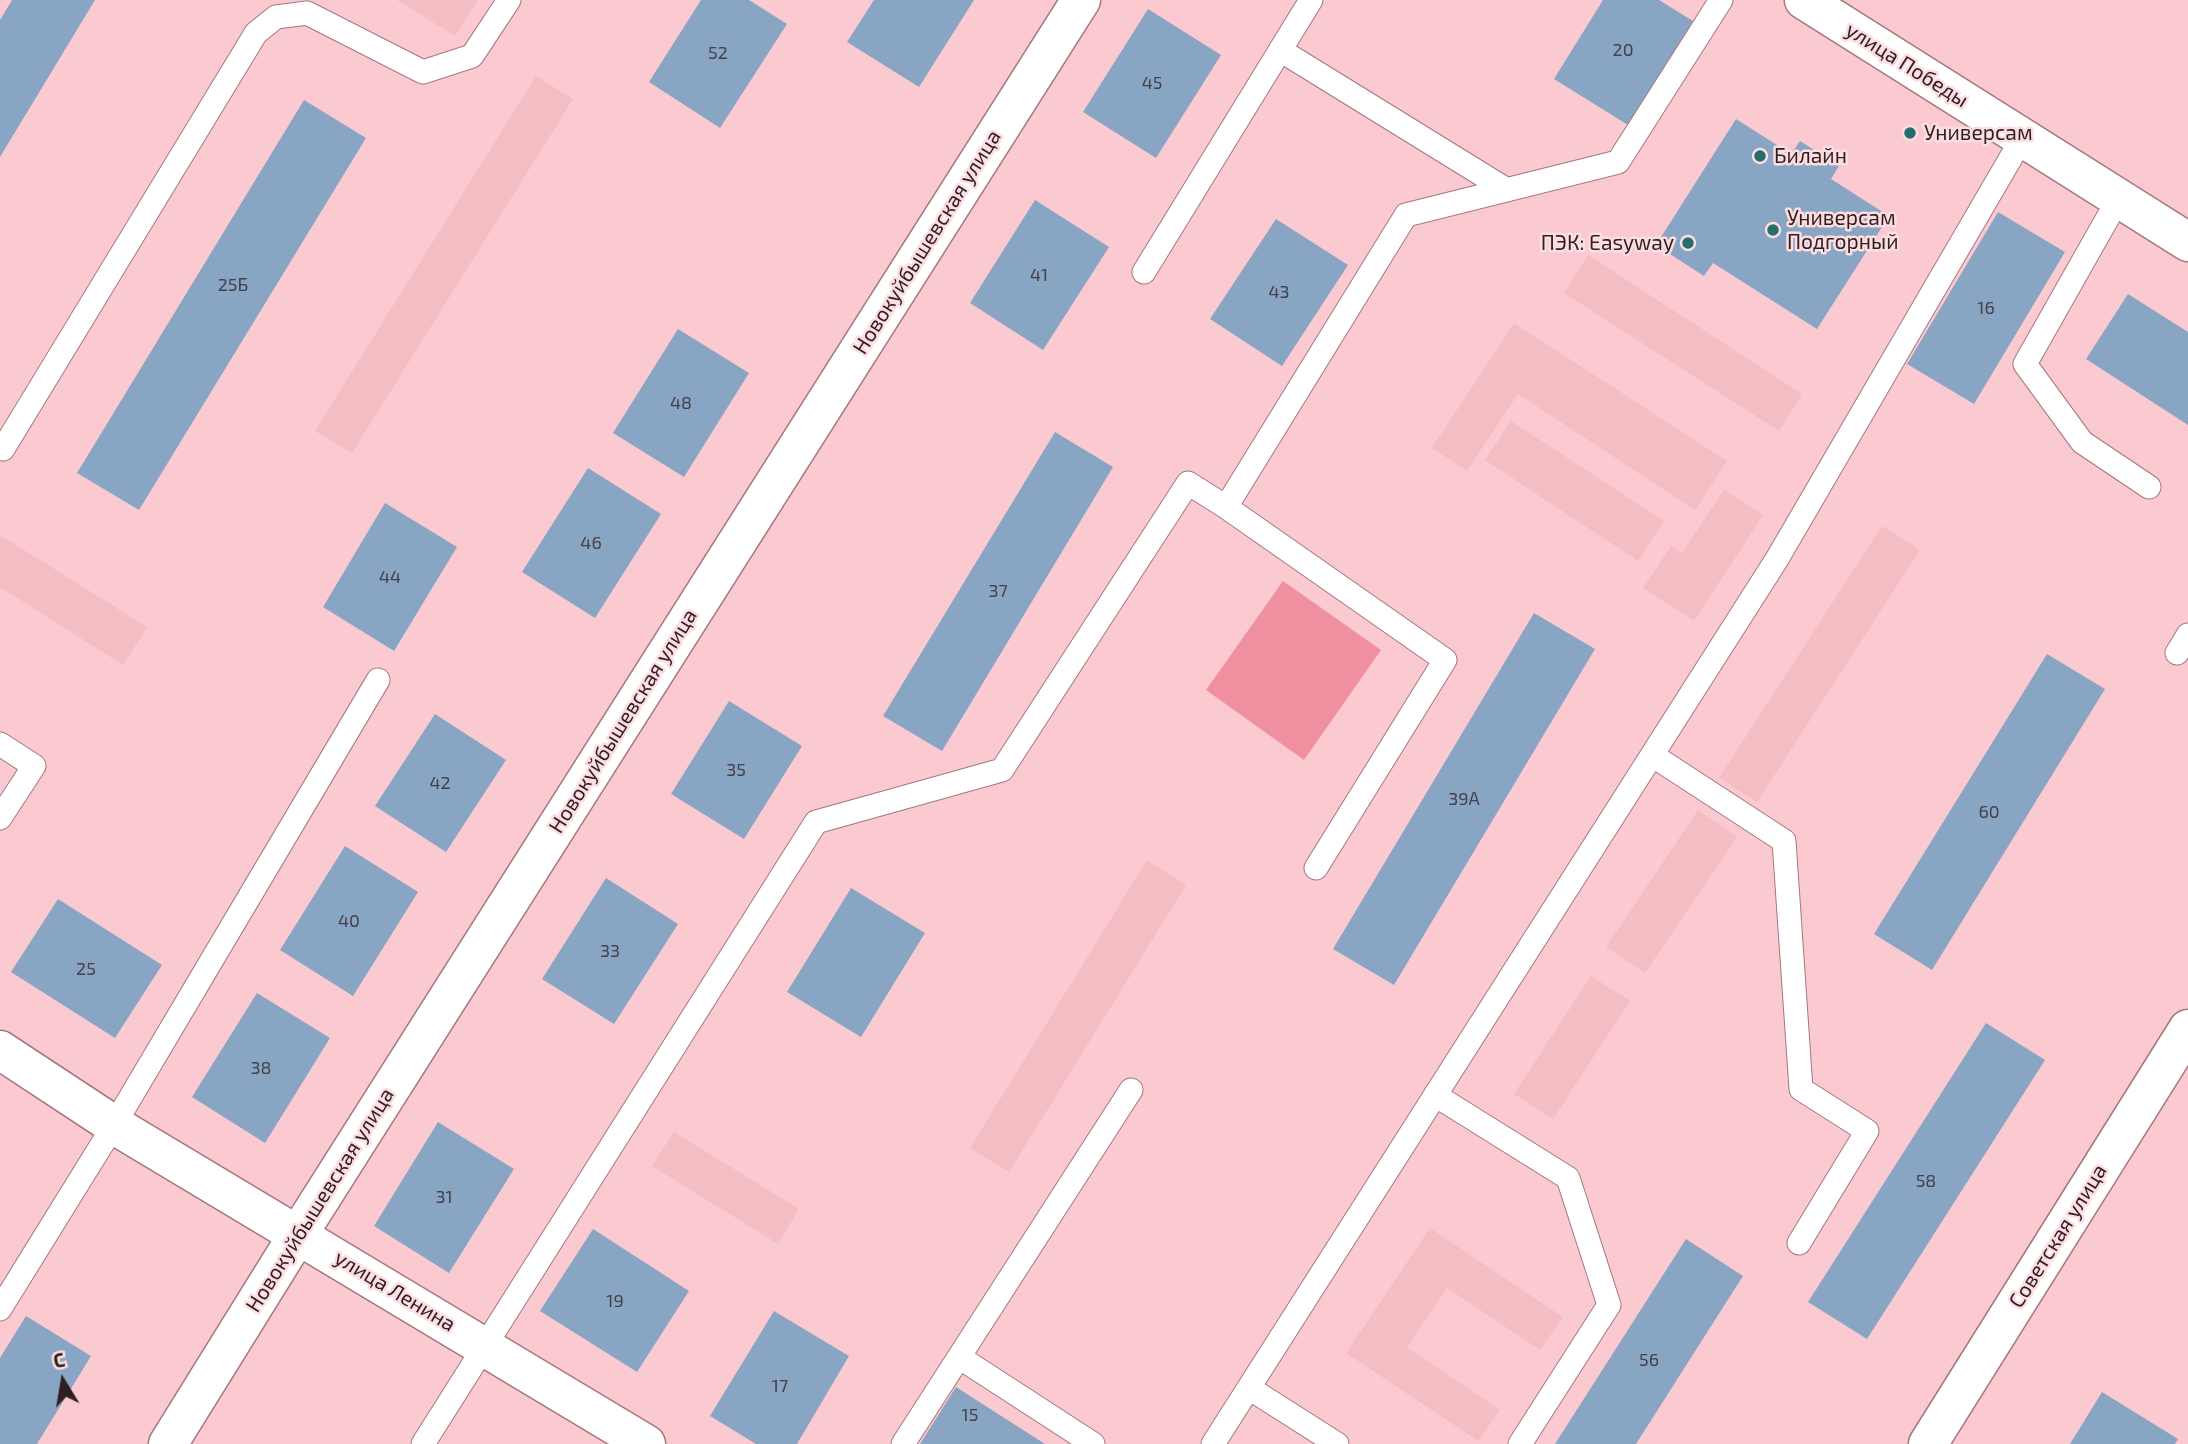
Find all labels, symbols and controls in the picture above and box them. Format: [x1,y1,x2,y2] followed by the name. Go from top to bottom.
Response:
[1841,17,1973,113] street label: улица Победы
[1613,39,1633,61] house number: 20
[708,42,728,64] house number: 52
[1142,72,1162,94] house number: 45
[1924,120,2033,146] place label: Универсам
[848,125,1006,359] street label: Новокуйбышевская улица
[1902,125,1918,141] marker: Универсам
[1774,143,1847,169] place label: Билайн
[1752,148,1768,164] marker: Билайн
[1787,205,1899,255] place label: Универсам Подгорный
[1765,222,1781,238] marker: Универсам Подгорный
[1541,230,1674,256] place label: ПЭК: Easyway
[1680,235,1696,251] marker: ПЭК: Easyway
[1030,264,1048,286] house number: 41
[218,274,248,296] house number: 25Б
[1268,281,1290,303] house number: 43
[1977,297,1995,319] house number: 16
[670,392,692,414] house number: 48
[580,532,602,554] house number: 46
[379,566,401,588] house number: 44
[988,580,1008,602] house number: 37
[544,604,702,838] street label: Новокуйбышевская улица
[726,759,746,781] house number: 35
[429,772,451,794] house number: 42
[1448,788,1480,810] house number: 39А
[1978,801,2000,823] house number: 60
[338,910,360,932] house number: 40
[600,940,620,962] house number: 33
[76,958,96,980] house number: 25
[251,1057,271,1079] house number: 38
[241,1083,399,1317] street label: Новокуйбышевская улица
[2004,1160,2112,1312] street label: Советская улица
[1916,1170,1936,1192] house number: 58
[435,1186,453,1208] house number: 31
[330,1245,460,1337] street label: улица Ленина
[606,1290,624,1312] house number: 19
[28,1346,98,1416] north arrow
[51,1348,67,1372] text: С
[1639,1349,1659,1371] house number: 56
[772,1375,788,1397] house number: 17
[962,1404,978,1426] house number: 15

